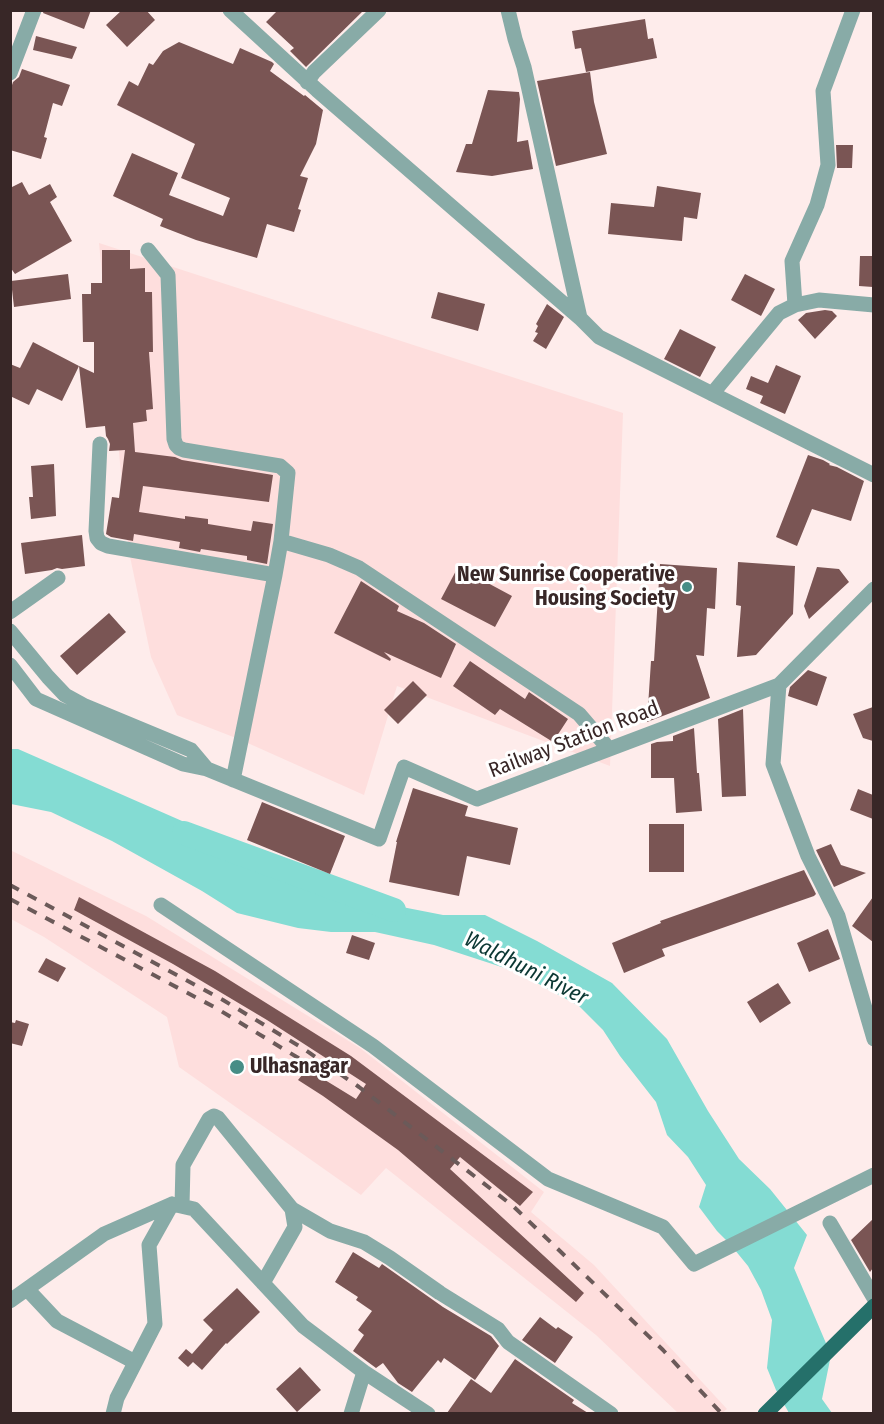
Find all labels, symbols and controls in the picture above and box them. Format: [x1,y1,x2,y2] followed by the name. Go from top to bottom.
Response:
[457,562,675,612] place label: New Sunrise Cooperative Housing Society
[680,580,694,594] marker: New Sunrise Cooperative Housing Society
[485,696,663,784] street label: Railway Station Road
[460,927,592,1011] water label: Waldhuni River
[250,1054,348,1080] place label: Ulhasnagar
[228,1058,246,1076] marker: Ulhasnagar

